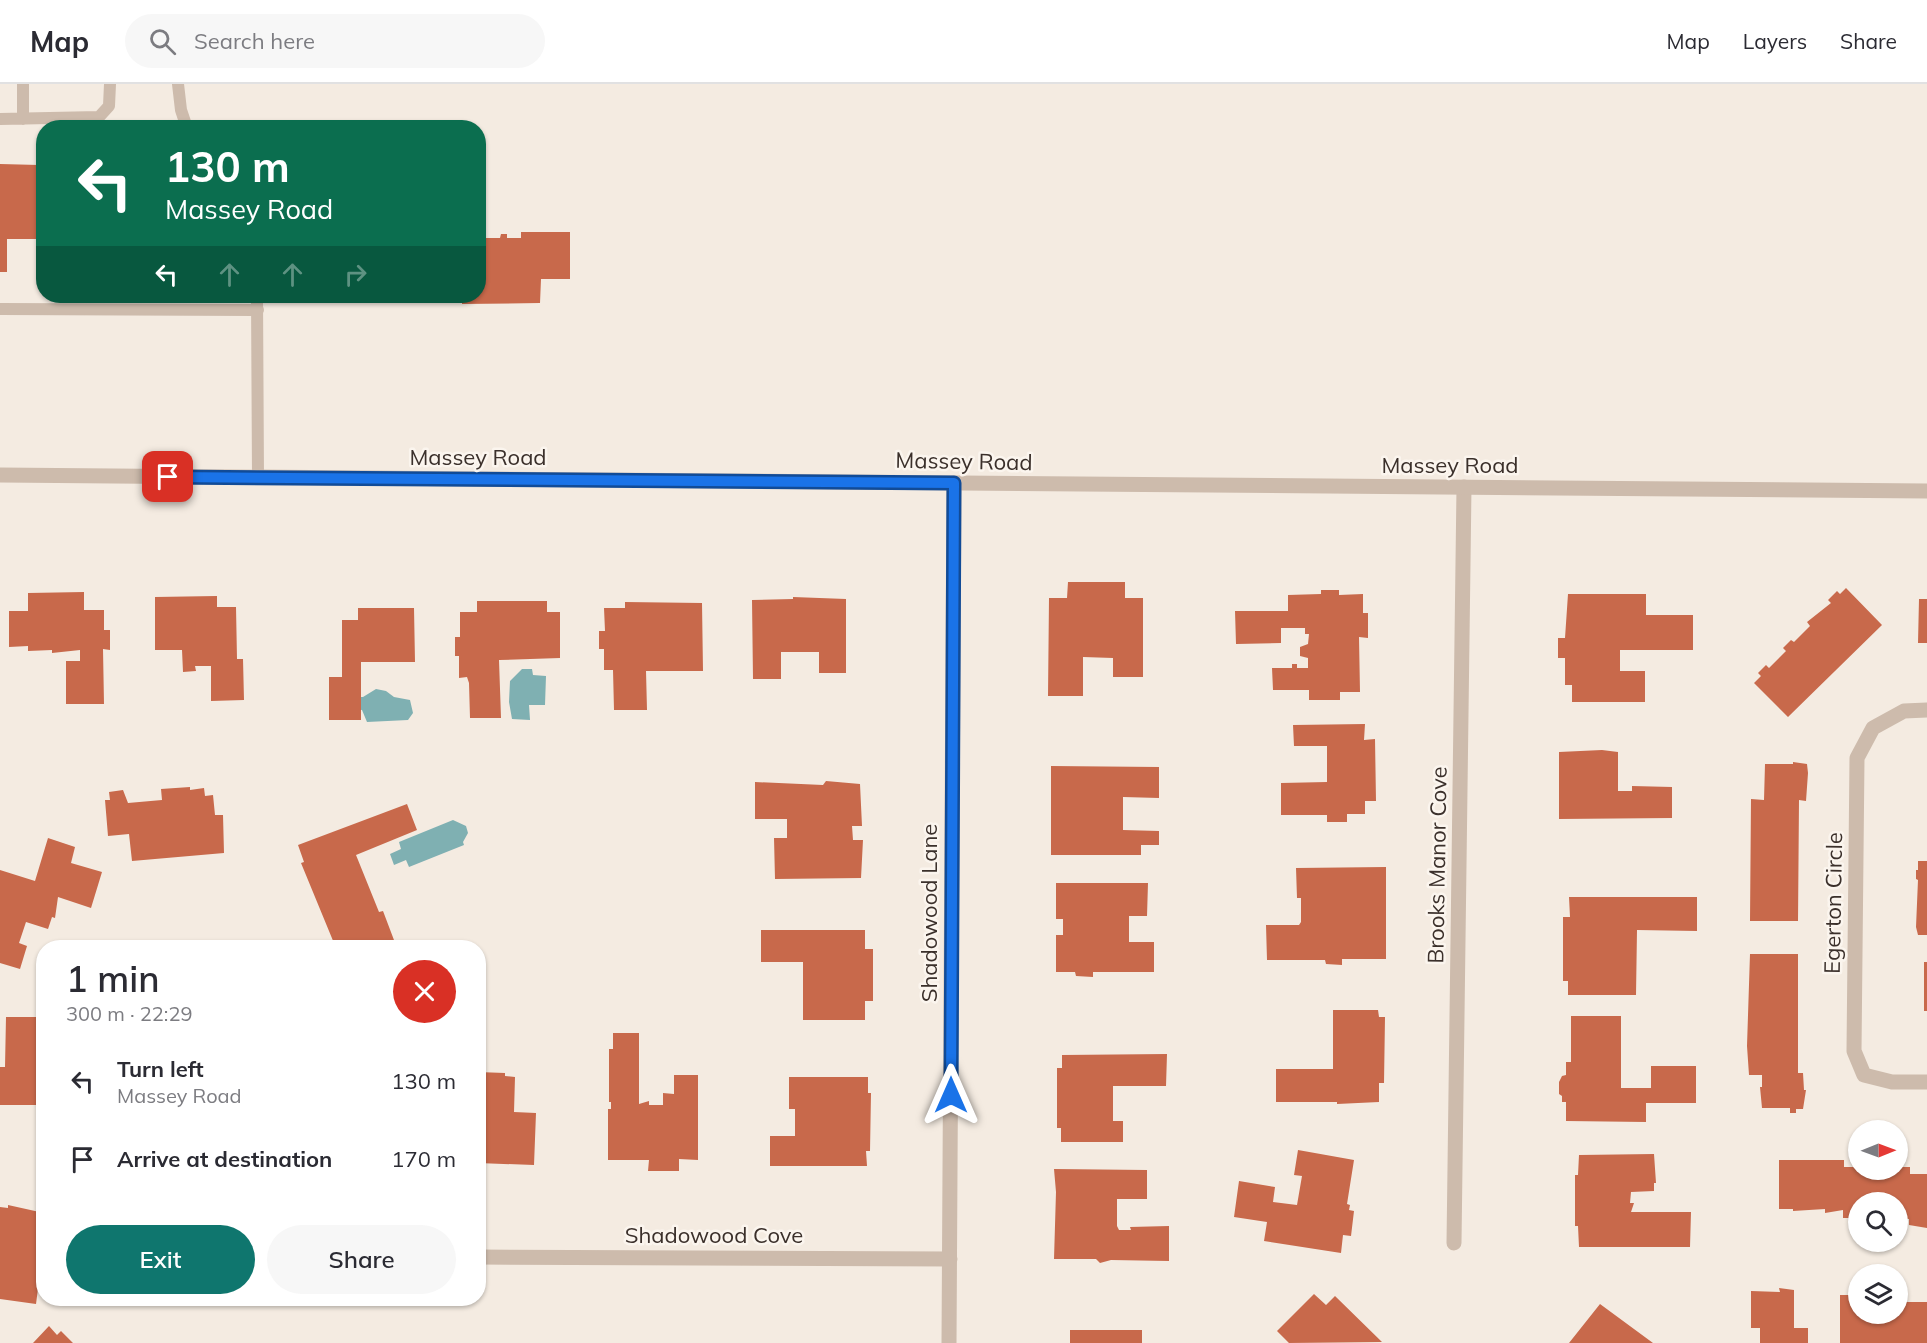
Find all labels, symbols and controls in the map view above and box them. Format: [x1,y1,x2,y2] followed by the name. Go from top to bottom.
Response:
[125,14,545,68] search box
[30,24,89,59] text: Map
[146,25,179,58] icon: search
[194,27,315,55] text: Search here
[1667,28,1710,54] text: Map
[1743,28,1807,54] text: Layers
[1840,28,1897,54] text: Share
[165,140,290,193] text: 130 m
[66,144,144,222] icon: left
[165,192,333,226] text: Massey Road
[150,258,183,291] icon: left
[213,258,246,291] icon: ahead
[276,258,309,291] icon: ahead
[339,258,372,291] icon: right
[409,443,547,471] street label: Massey Road
[895,446,1033,476] street label: Massey Road
[142,451,193,502] pin
[1381,451,1519,479] street label: Massey Road
[151,460,184,493] icon: arrive
[1421,766,1453,964] street label: Brooks Manor Cove
[915,824,943,1002] street label: Shadowood Lane
[1818,832,1848,974] street label: Egerton Circle
[66,956,160,1001] text: 1 min
[393,960,456,1023] button: close
[66,1001,192,1026] text: 300 m · 22:29
[117,1055,204,1083] text: Turn left
[919,1063,983,1127] position arrow
[66,1065,99,1098] icon: left
[391,1067,456,1095] text: 130 m
[117,1083,242,1108] text: Massey Road
[1848,1120,1908,1180] north arrow
[1848,1120,1908,1324] map controls
[66,1143,99,1176] icon: arrive
[117,1145,332,1173] text: Arrive at destination
[391,1145,456,1173] text: 170 m
[1848,1192,1908,1252] button: search
[625,1221,803,1249] street label: Shadowood Cove
[66,1225,255,1294] button: Exit
[267,1225,456,1294] button: Share
[1848,1264,1908,1324] button: layers

